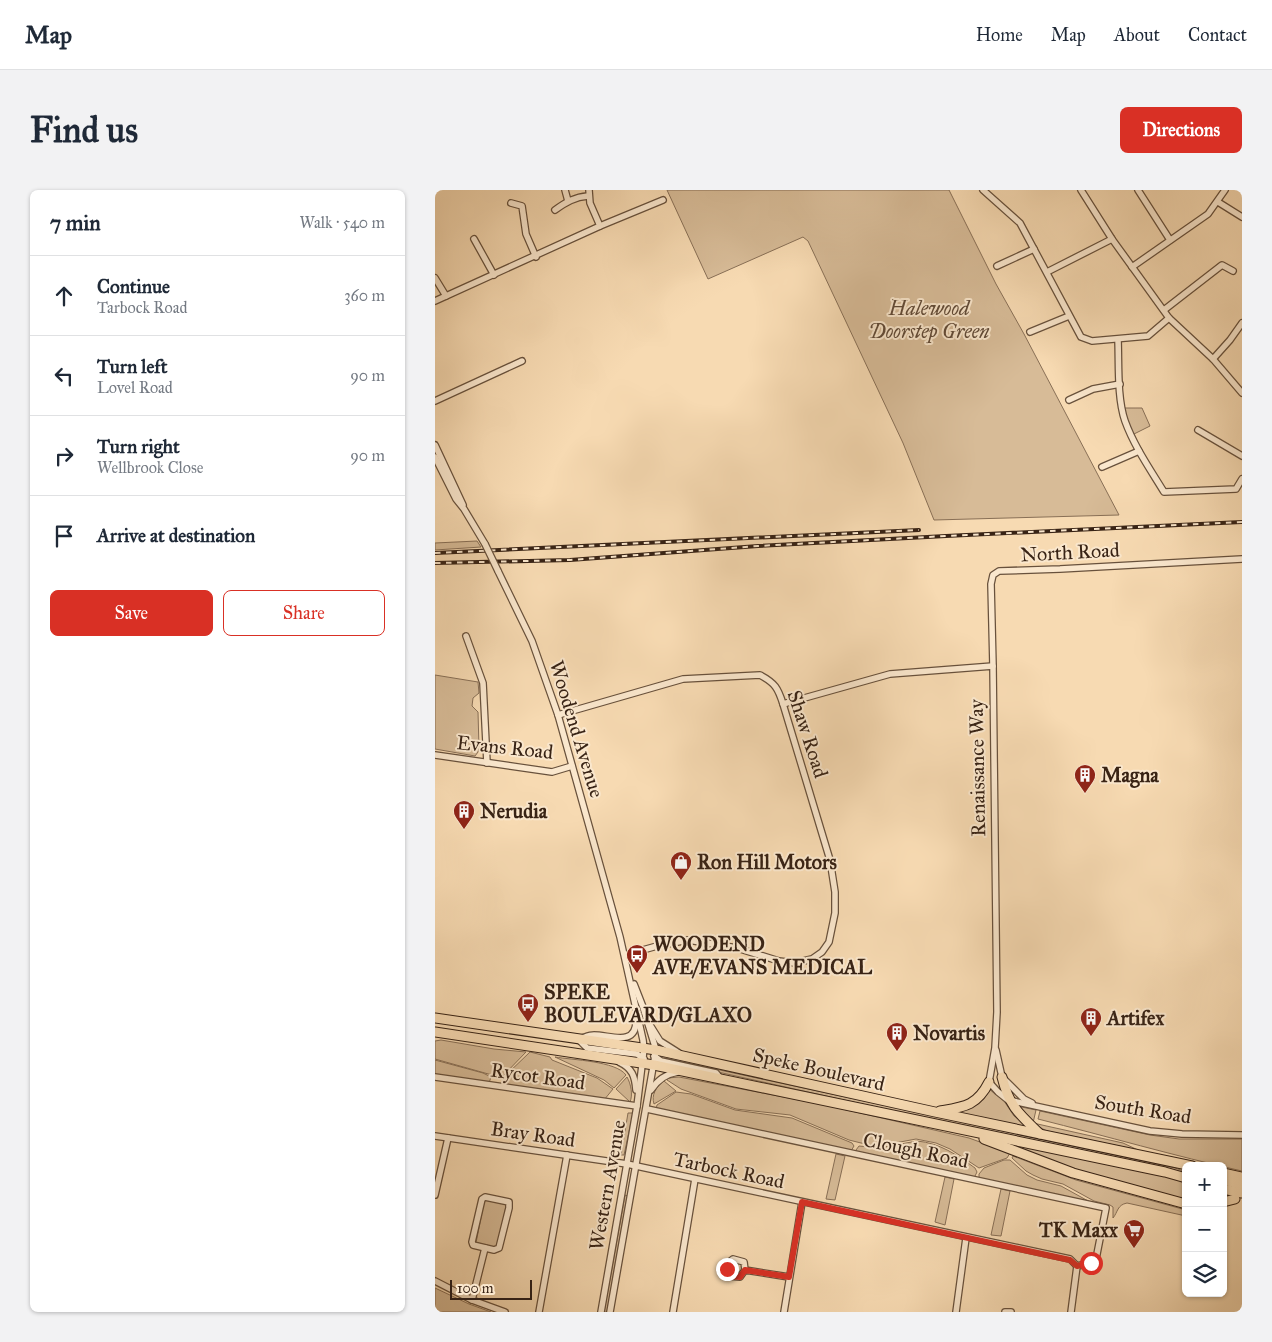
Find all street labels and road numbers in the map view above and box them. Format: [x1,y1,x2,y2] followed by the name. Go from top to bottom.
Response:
[1020,537,1120,567] street label: North Road
[545,657,609,801] street label: Woodend Avenue
[783,687,833,781] street label: Shaw Road
[964,698,990,837] street label: Renaissance Way
[456,730,554,764] street label: Evans Road
[751,1042,887,1096] street label: Speke Boulevard
[489,1057,587,1095] street label: Rycot Road
[1093,1090,1193,1128] street label: South Road
[489,1116,577,1152] street label: Bray Road
[584,1118,630,1252] street label: Western Avenue
[861,1127,971,1174] street label: Clough Road
[671,1147,787,1193] street label: Tarbock Road

